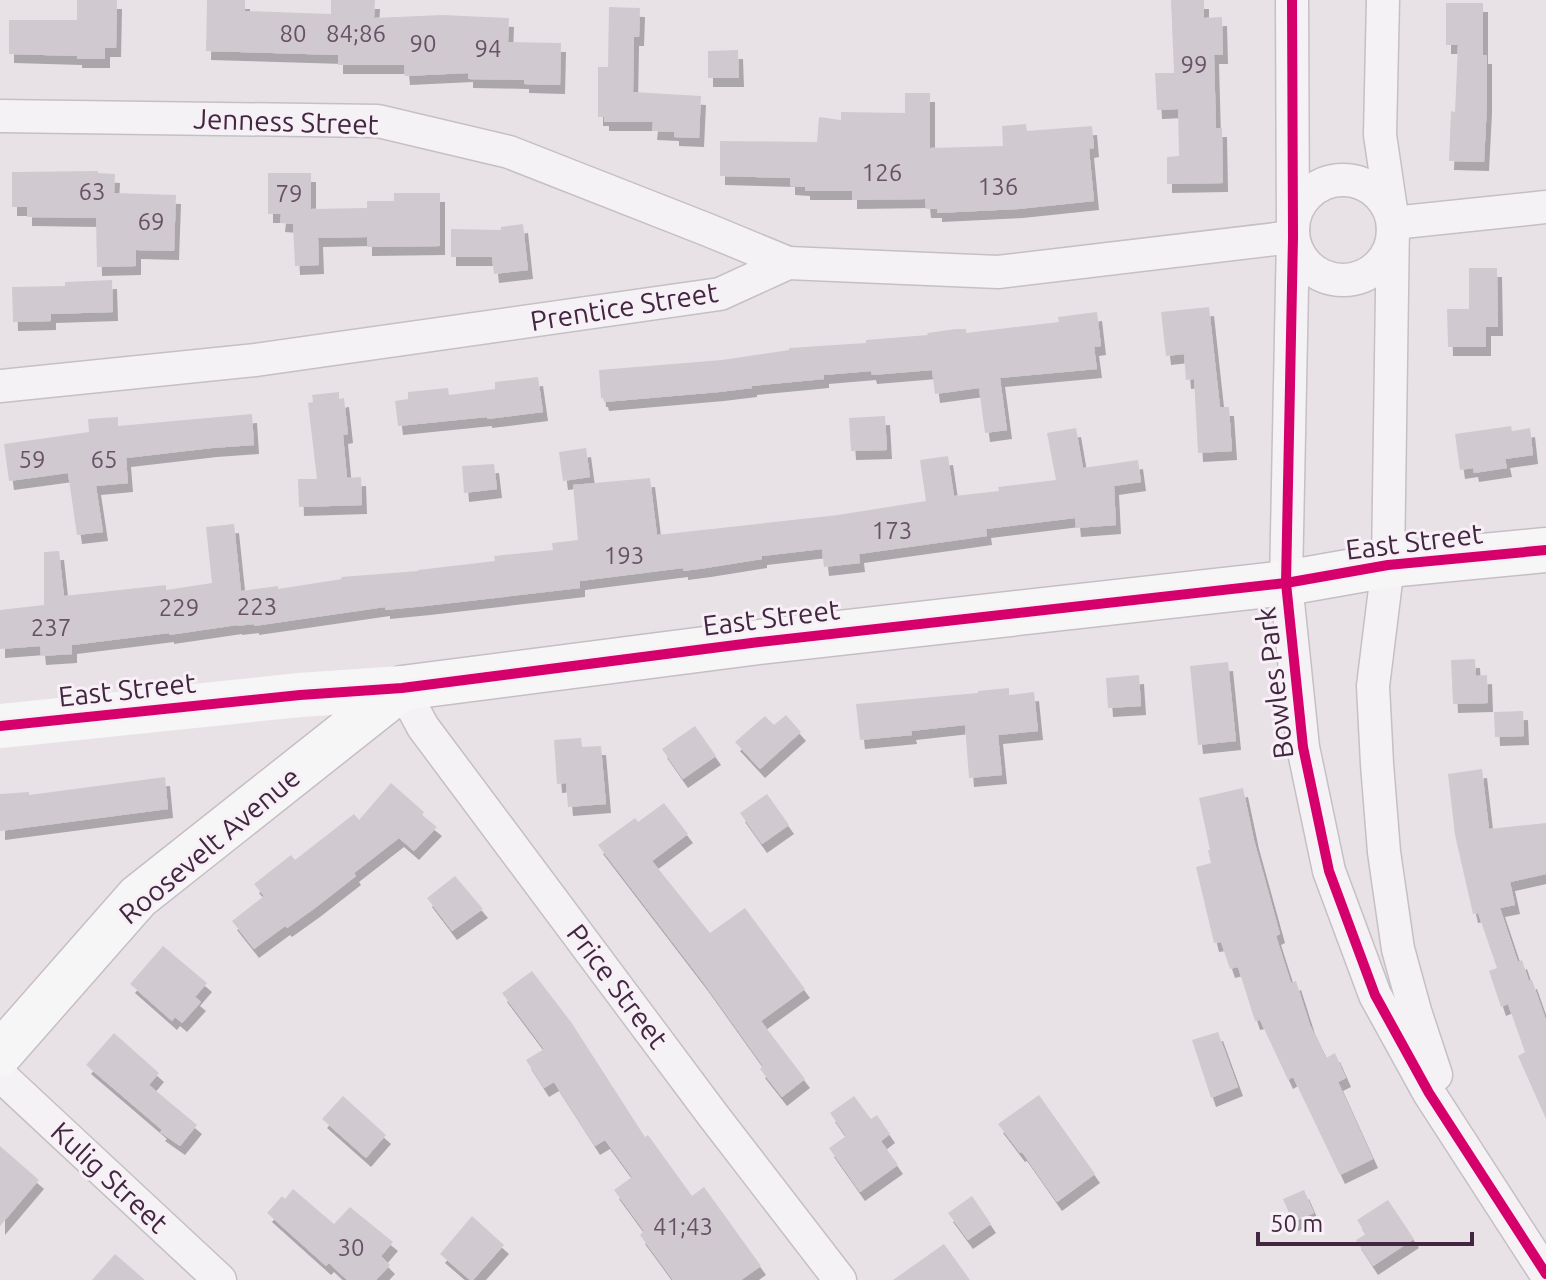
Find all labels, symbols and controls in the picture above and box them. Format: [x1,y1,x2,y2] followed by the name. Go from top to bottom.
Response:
[279,20,307,47] house number: 80
[326,20,386,47] house number: 84;86
[409,30,437,57] house number: 90
[474,35,502,62] house number: 94
[1180,51,1208,78] house number: 99
[193,102,379,140] street label: Jenness Street
[862,159,902,186] house number: 126
[978,173,1018,200] house number: 136
[78,178,106,205] house number: 63
[275,180,303,207] house number: 79
[137,208,165,235] house number: 69
[528,276,720,336] street label: Prentice Street
[18,446,46,473] house number: 59
[90,446,118,473] house number: 65
[872,517,912,544] house number: 173
[1344,517,1484,565] street label: East Street
[604,542,644,569] house number: 193
[237,593,277,620] house number: 223
[701,593,841,641] street label: East Street
[159,594,199,621] house number: 229
[1249,605,1299,761] street label: Bowles Park
[31,614,71,641] house number: 237
[57,666,197,712] street label: East Street
[113,761,305,929] street label: Roosevelt Avenue
[561,918,675,1054] street label: Price Street
[45,1115,175,1239] street label: Kulig Street
[1258,1196,1472,1246] scale bar
[1270,1210,1323,1237] text: 50 m
[653,1213,713,1240] house number: 41;43
[337,1234,365,1261] house number: 30

